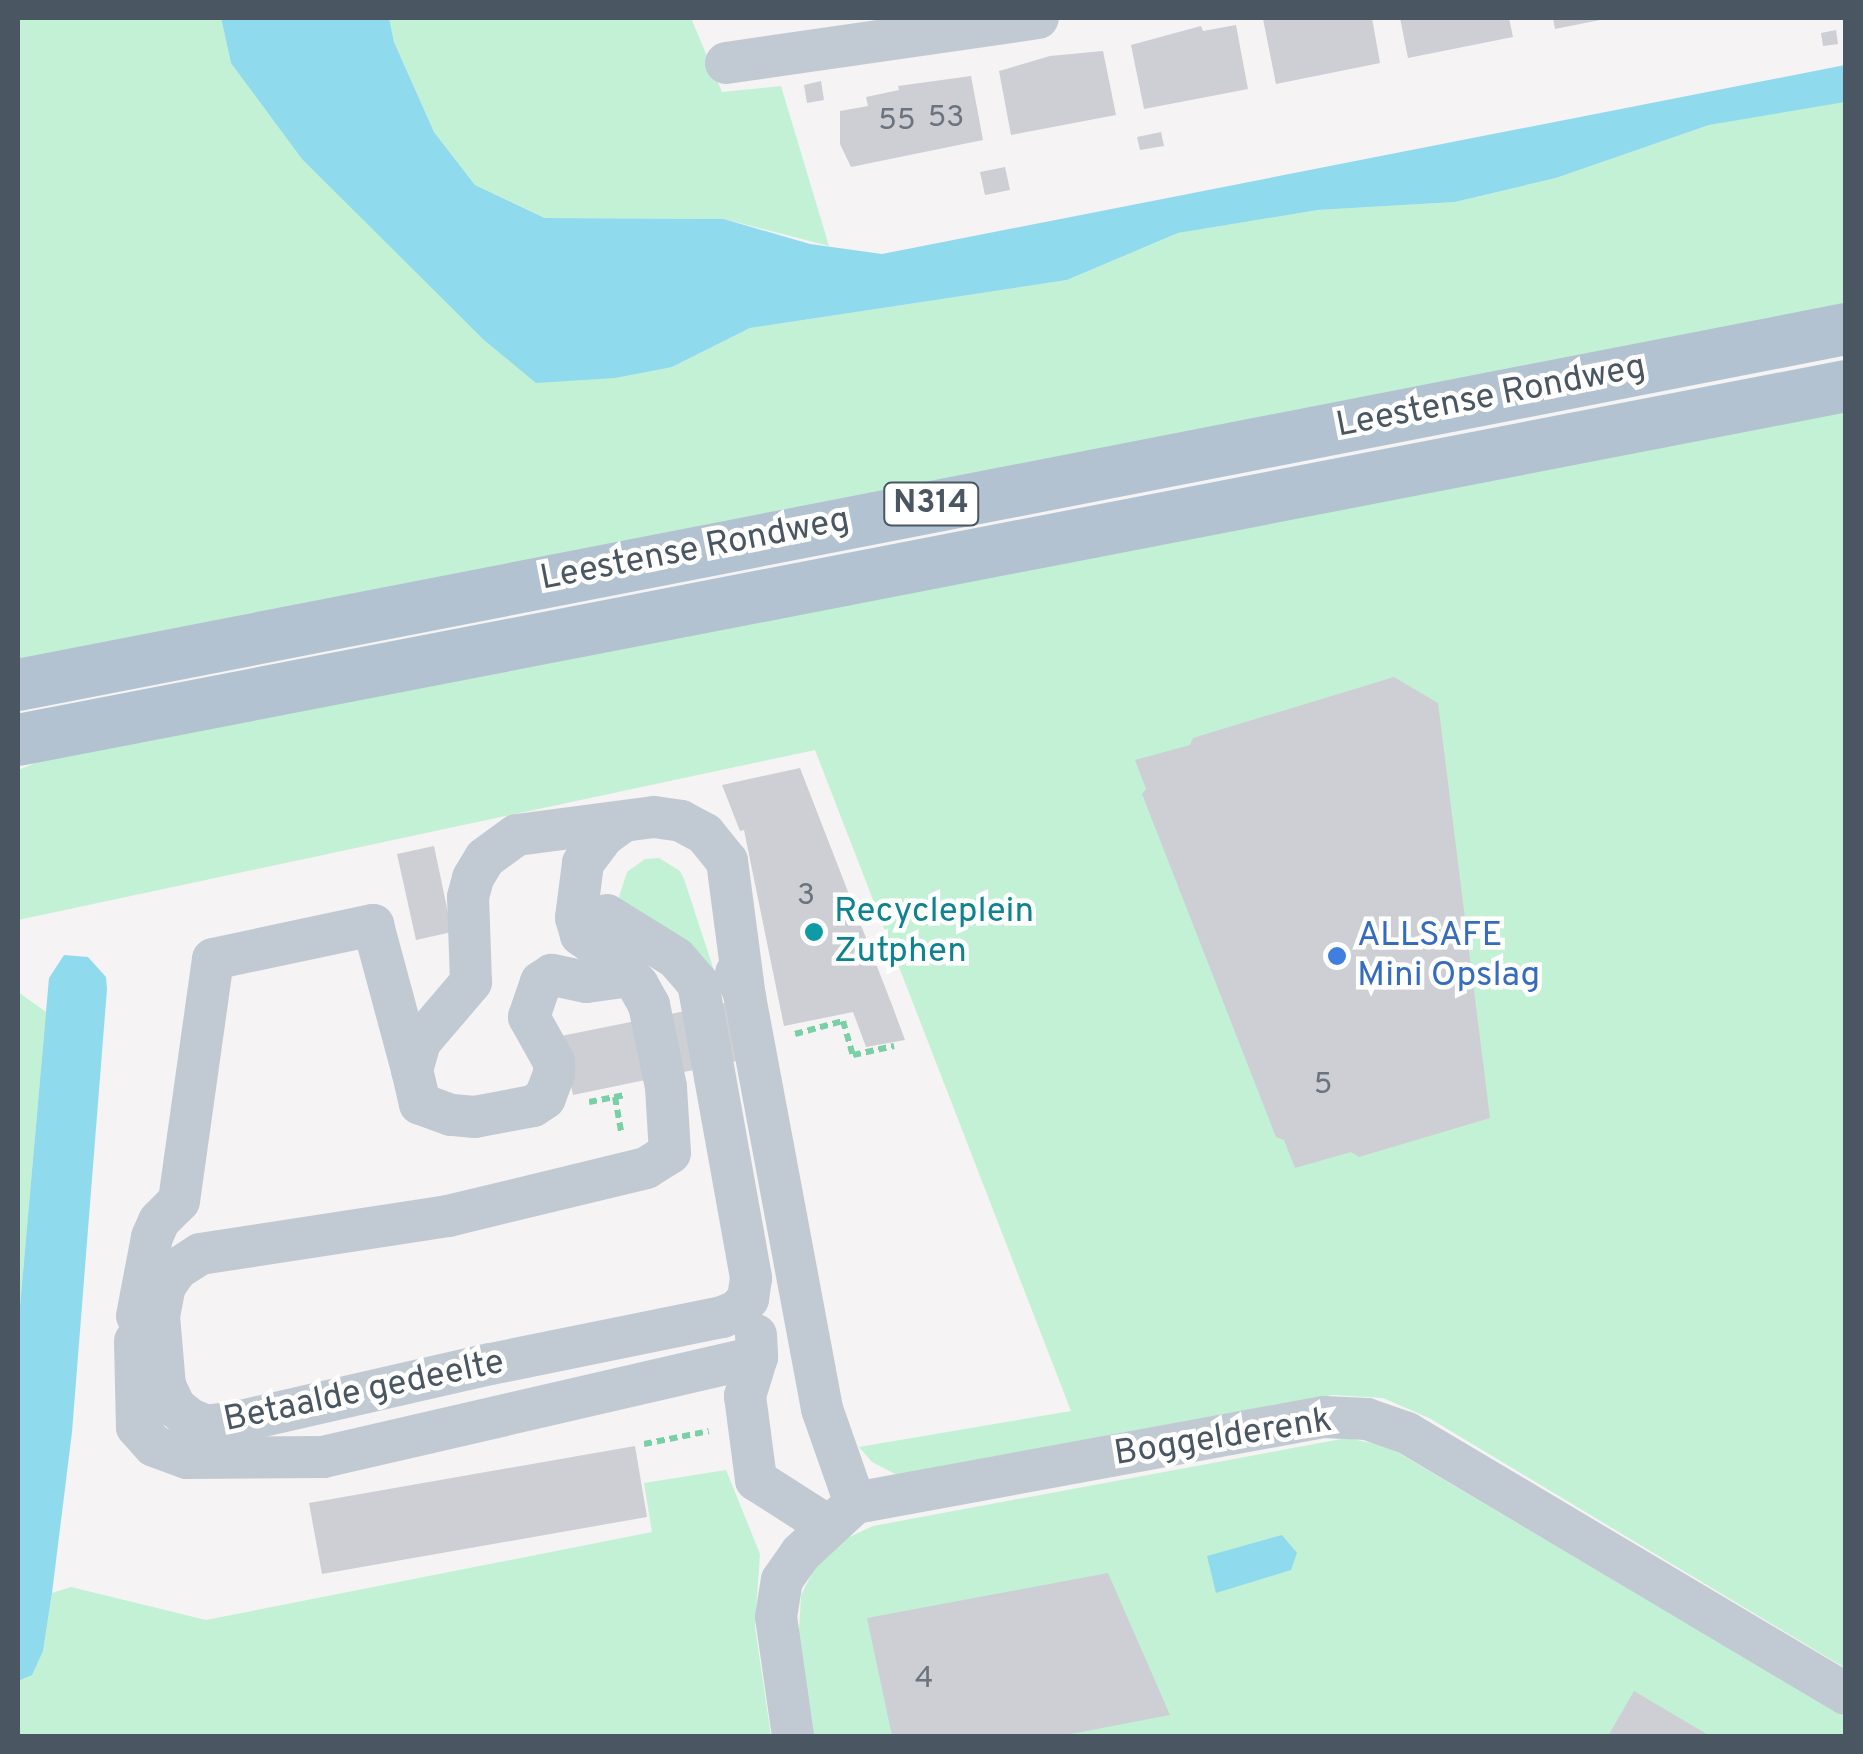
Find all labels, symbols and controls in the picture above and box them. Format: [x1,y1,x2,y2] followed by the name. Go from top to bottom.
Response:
[928,101,964,137] house number: 53
[878,104,916,140] house number: 55
[1333,346,1649,448] street label: Leestense Rondweg
[881,477,981,531] road number: N314
[537,499,853,601] street label: Leestense Rondweg
[797,879,815,915] house number: 3
[834,891,1034,973] place label: Recycleplein Zutphen
[1357,915,1540,997] place label: ALLSAFE Mini Opslag
[803,921,825,943] marker: Recycleplein Zutphen
[1326,945,1348,967] marker: ALLSAFE Mini Opslag
[1314,1068,1332,1104] house number: 5
[220,1342,508,1442] street label: Betaalde gedeelte
[1111,1400,1335,1476] street label: Boggelderenk
[915,1662,933,1698] house number: 4

